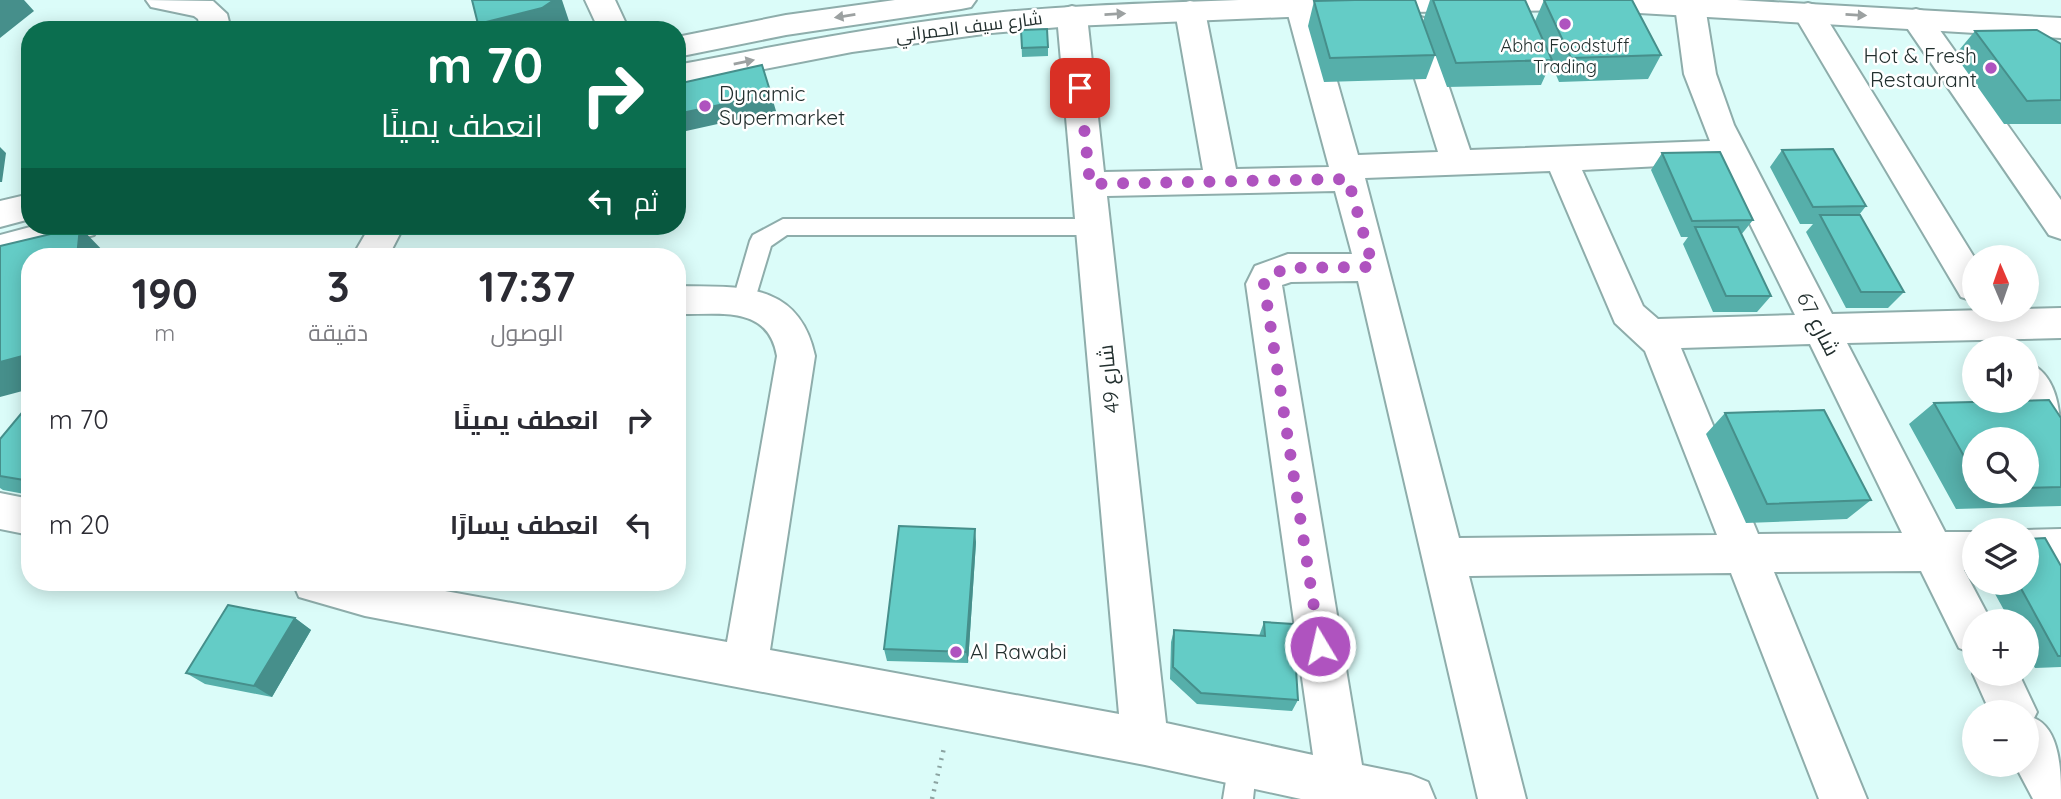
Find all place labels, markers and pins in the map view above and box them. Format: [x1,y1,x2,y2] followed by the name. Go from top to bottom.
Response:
[1557,16,1573,32] marker: Abha Foodstuff Trading
[1501,34,1629,78] place label: Abha Foodstuff Trading
[1863,42,1977,92] place label: Hot & Fresh Restaurant
[1050,58,1110,118] pin
[1983,60,1999,76] marker: Hot & Fresh Restaurant
[719,80,845,130] place label: Dynamic Supermarket
[697,98,713,114] marker: Dynamic Supermarket
[970,638,1067,664] place label: Al Rawabi
[948,644,964,660] marker: Al Rawabi

